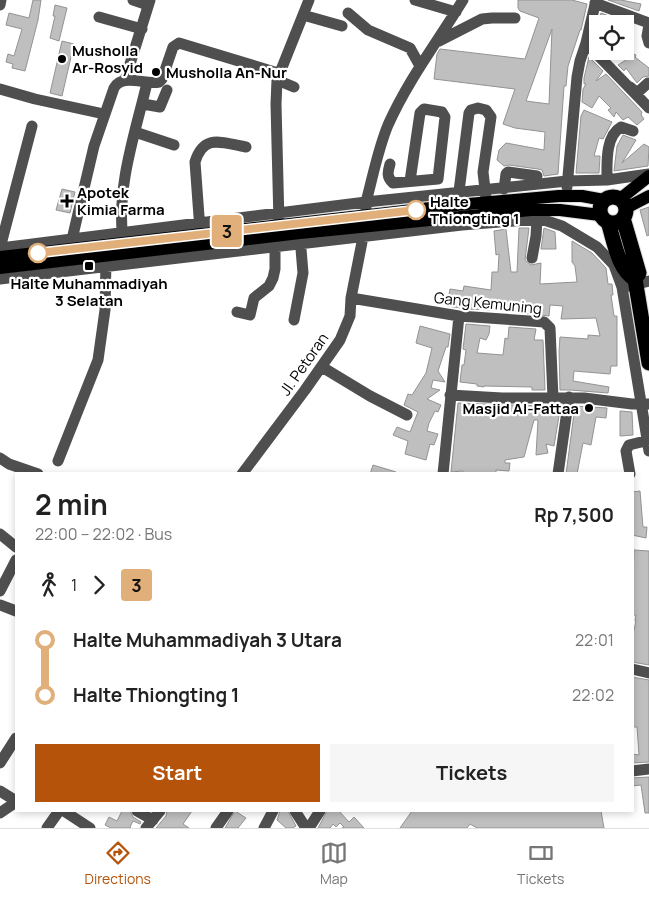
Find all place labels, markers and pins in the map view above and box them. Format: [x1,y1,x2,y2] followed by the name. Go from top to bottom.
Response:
[72,40,143,78] place label: Musholla Ar-Rosyid
[56,53,68,65] marker: Musholla Ar-Rosyid
[166,62,287,83] place label: Musholla An-Nur
[150,66,162,78] marker: Musholla An-Nur
[77,182,165,220] place label: Apotek Kimia Farma
[430,191,519,229] place label: Halte Thiongting 1
[61,195,73,207] marker: Apotek Kimia Farma
[406,200,426,220] marker: Halte Thiongting 1
[28,243,48,263] unlabelled marker
[83,260,95,272] marker: Halte Muhammadiyah 3 Selatan
[10,273,168,311] place label: Halte Muhammadiyah 3 Selatan
[462,398,579,419] place label: Masjid Al-Fattaa
[583,402,595,414] marker: Masjid Al-Fattaa

